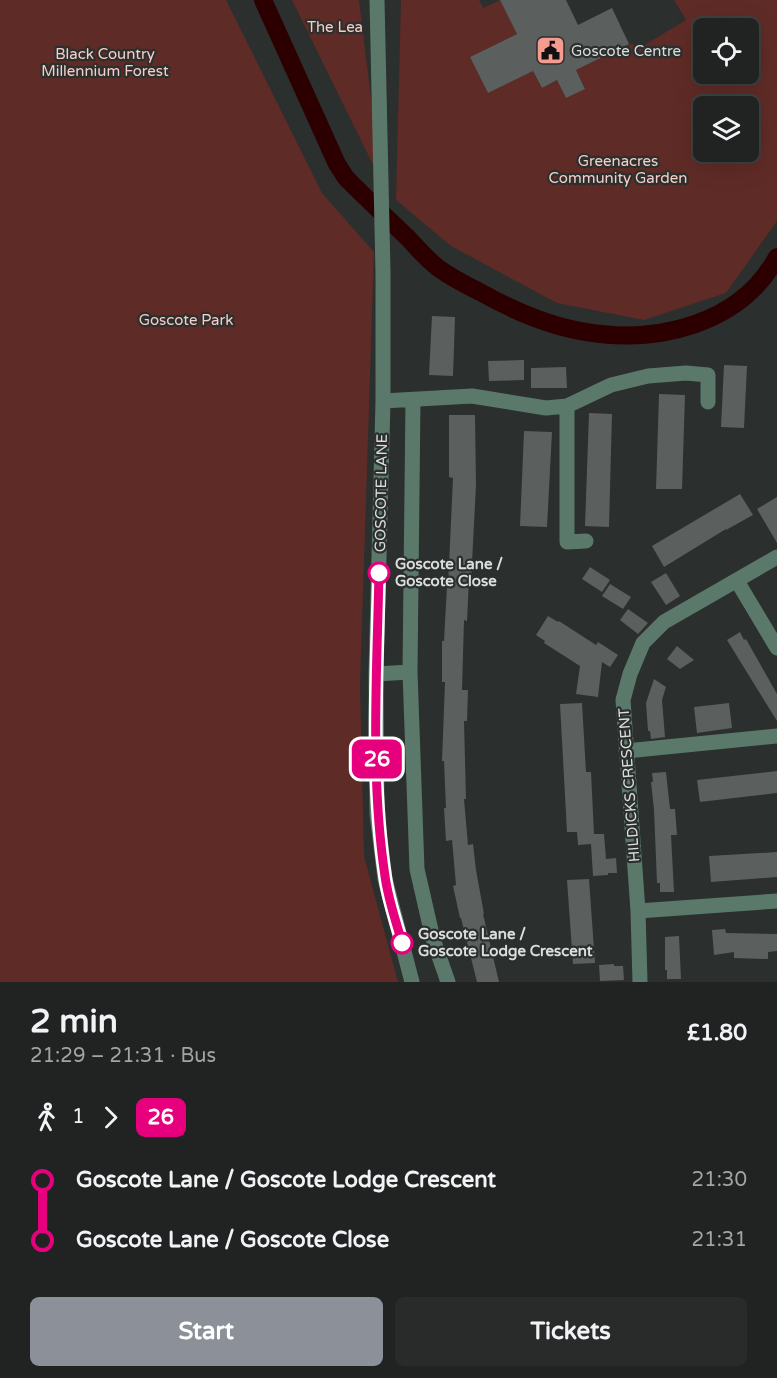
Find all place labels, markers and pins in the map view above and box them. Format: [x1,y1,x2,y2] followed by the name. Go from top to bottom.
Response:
[534,35,566,67] public building icon: Goscote Centre
[571,42,681,60] place label: Goscote Centre
[395,555,503,590] place label: Goscote Lane / Goscote Close
[368,562,390,584] marker: Goscote Lane / Goscote Close
[418,925,593,961] place label: Goscote Lane / Goscote Lodge Crescent
[391,932,413,954] marker: Goscote Lane / Goscote Lodge Crescent

